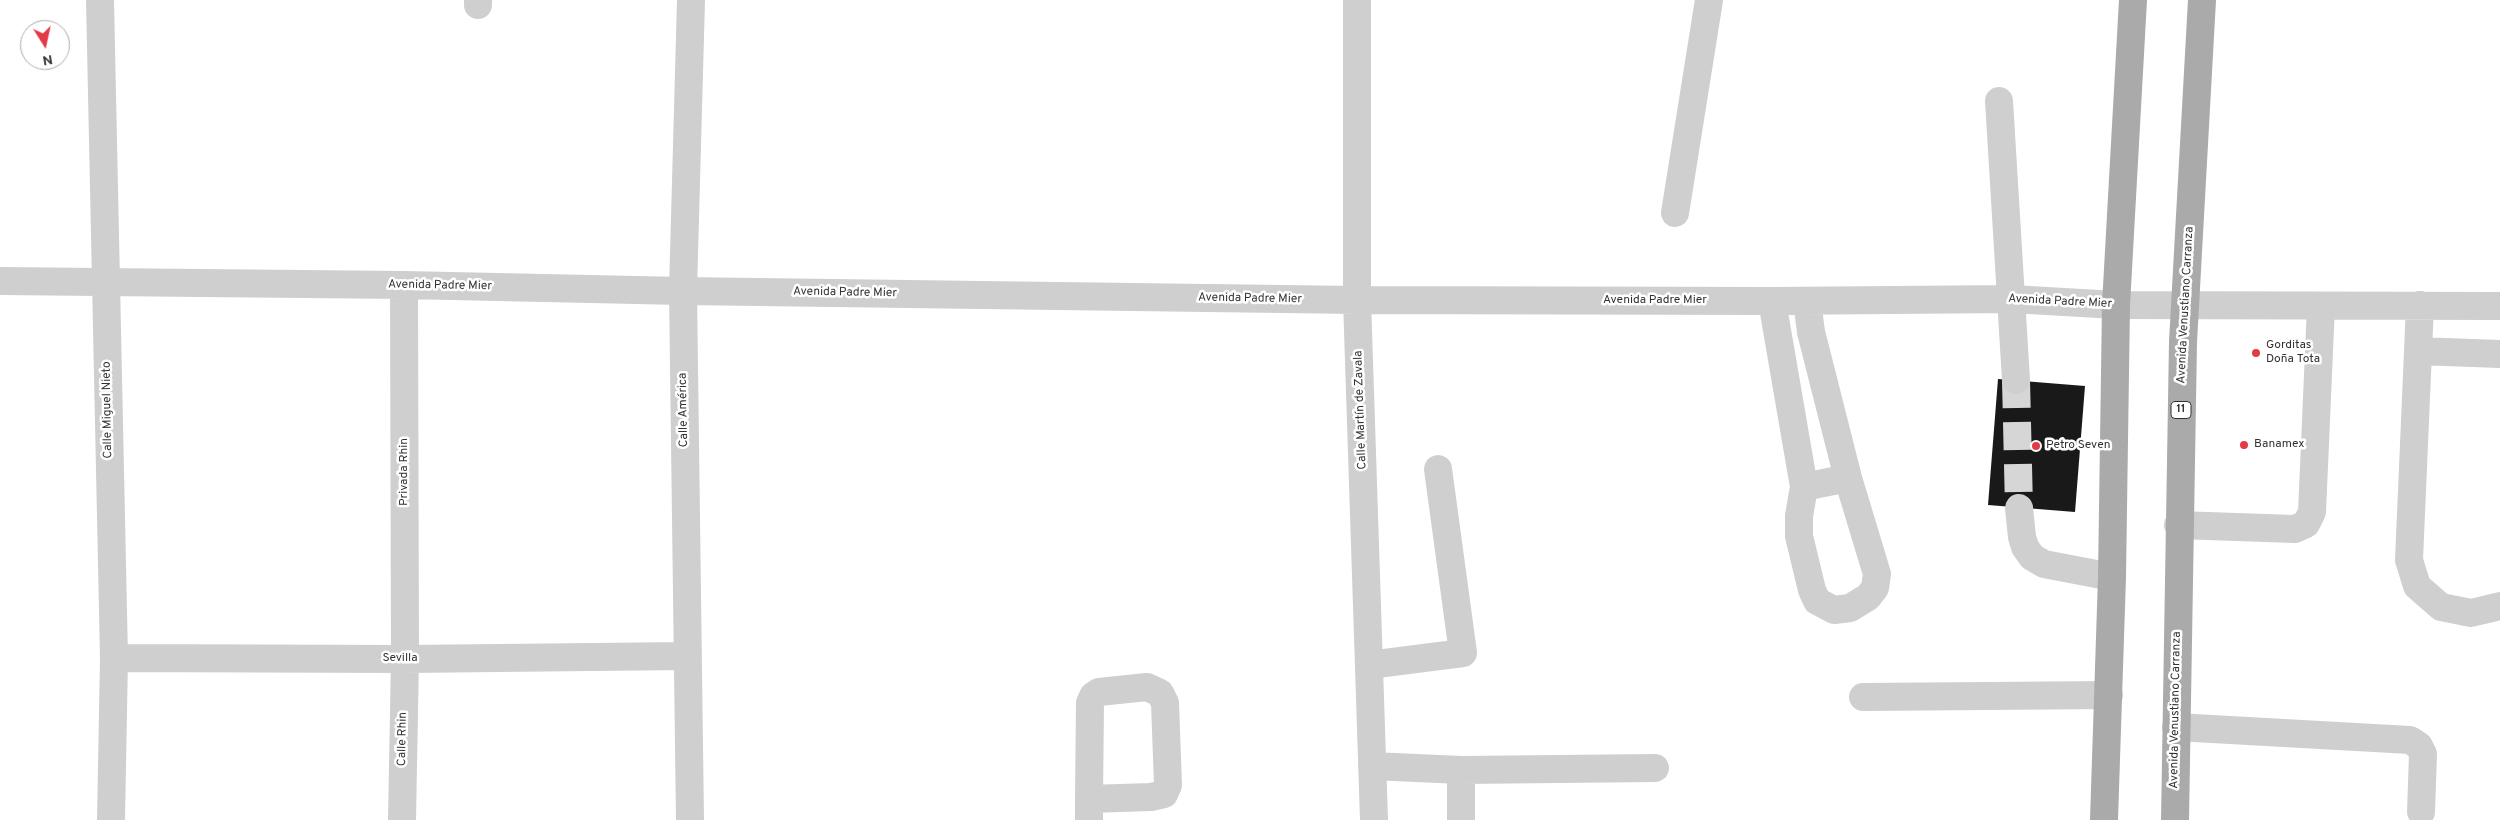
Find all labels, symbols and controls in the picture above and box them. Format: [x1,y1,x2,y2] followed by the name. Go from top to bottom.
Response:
[20,20,70,70] north arrow
[41,50,54,69] text: N
[2175,226,2197,384] street label: Avenida Venustiano Carranza
[388,278,492,294] street label: Avenida Padre Mier
[793,285,897,301] street label: Avenida Padre Mier
[1198,291,1302,307] street label: Avenida Padre Mier
[2008,292,2112,312] street label: Avenida Padre Mier
[1603,294,1707,308] street label: Avenida Padre Mier
[2266,339,2320,367] place label: Gorditas Doña Tota
[2250,347,2262,359] marker: Gorditas Doña Tota
[1352,350,1370,470] street label: Calle Martín de Zavala
[100,361,116,459] street label: Calle Miguel Nieto
[676,373,692,447] street label: Calle América
[2171,402,2191,418] road number: 11
[398,438,412,506] street label: Privada Rhin
[2254,438,2304,452] place label: Banamex
[2046,439,2110,453] place label: Petro Seven
[2238,439,2250,451] marker: Banamex
[2030,440,2042,452] marker: Petro Seven
[2167,631,2185,789] street label: Avenida Venustiano Carranza
[383,652,417,666] street label: Sevilla
[395,712,411,766] street label: Calle Rhin

